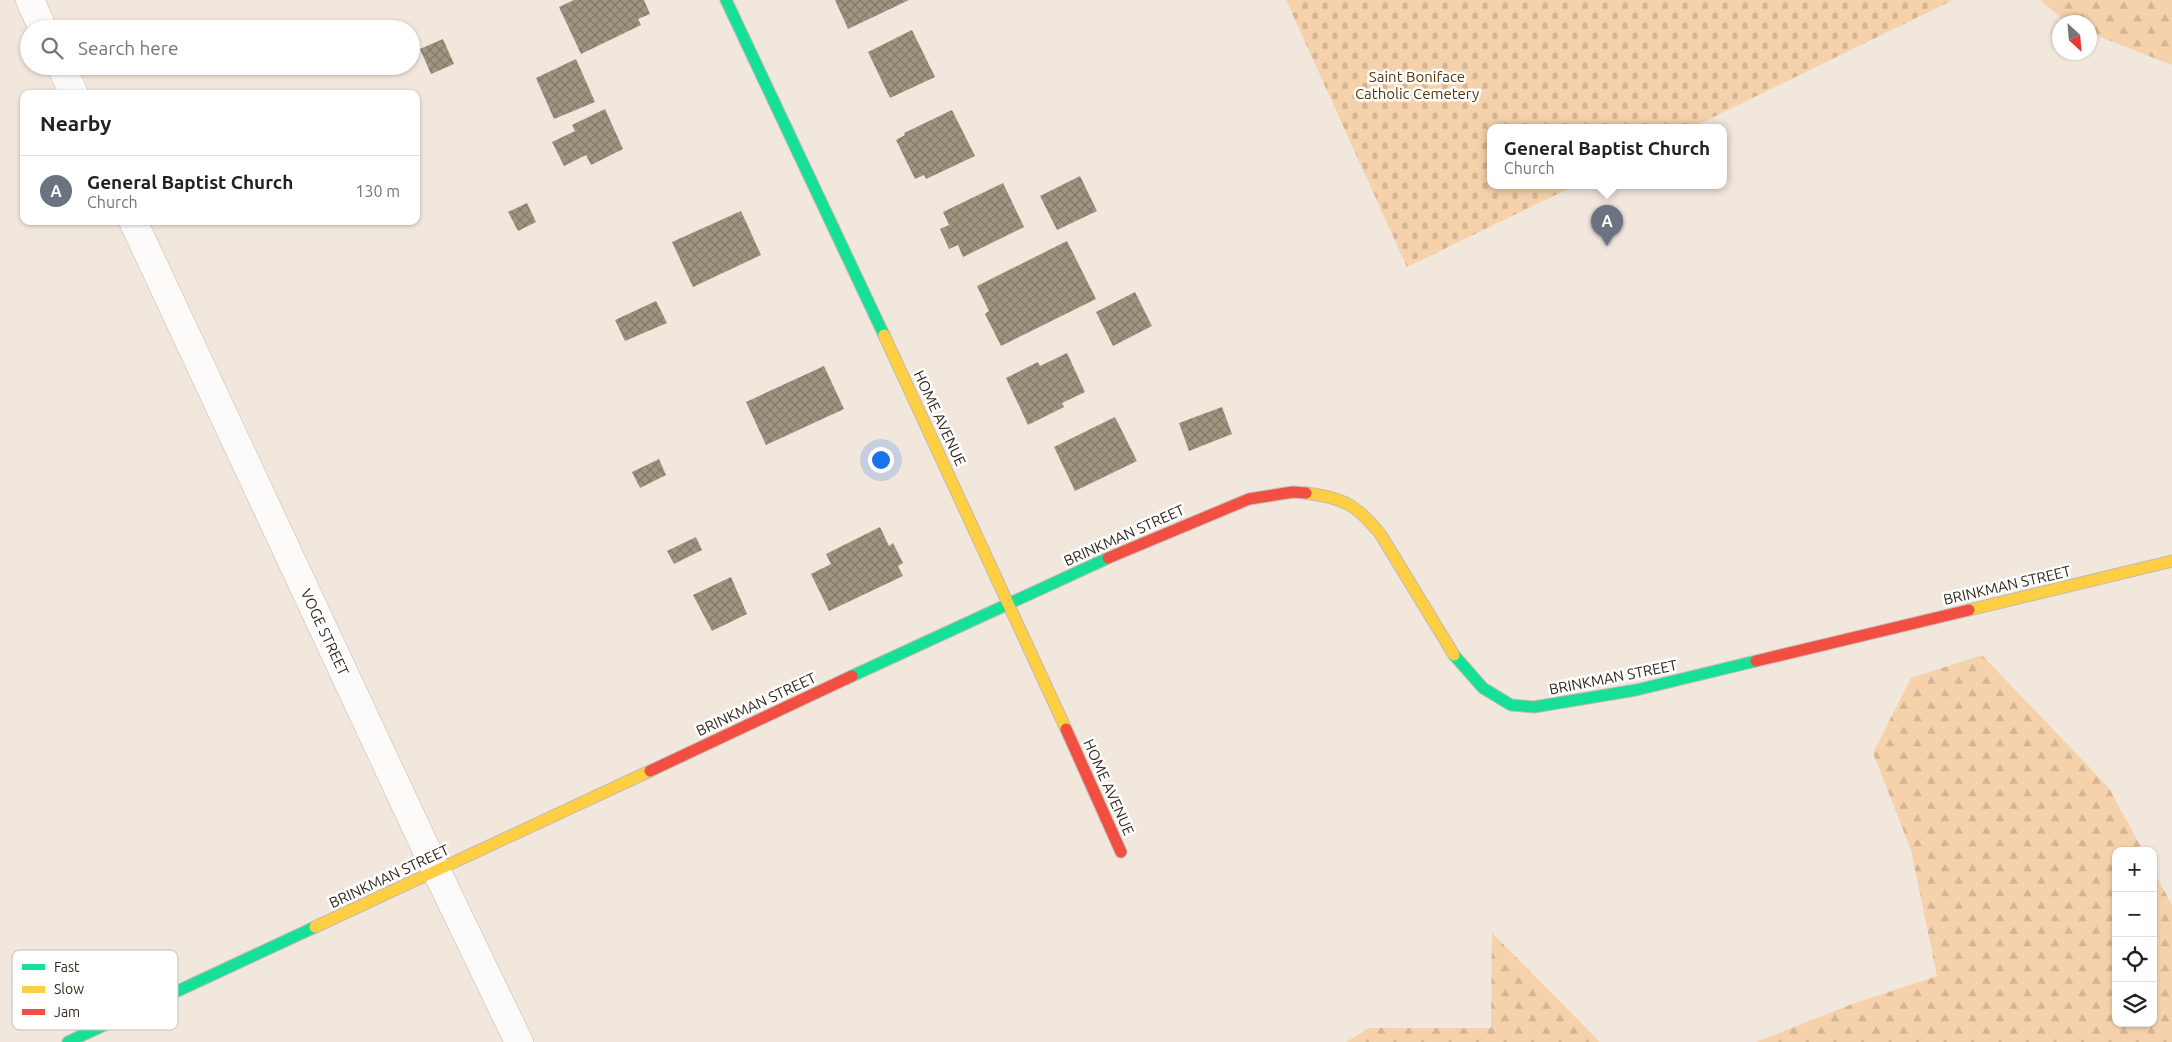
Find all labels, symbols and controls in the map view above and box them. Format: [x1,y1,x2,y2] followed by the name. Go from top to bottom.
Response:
[2052,15,2097,60] north arrow
[20,20,420,75] search box
[38,34,66,62] icon: search
[78,37,178,59] text: Search here
[1355,68,1479,102] park label: Saint Boniface Catholic Cemetery
[40,111,111,135] text: Nearby
[1487,124,1727,189] popup
[1504,137,1710,159] text: General Baptist Church
[1504,159,1555,177] text: Church
[87,171,293,193] text: General Baptist Church
[50,182,62,200] text: A
[355,182,400,200] text: 130 m
[87,193,138,211] text: Church
[1591,205,1623,246] pin: A
[910,368,970,468] street label: HOME AVENUE
[868,447,894,473] your location
[1061,500,1188,569] street label: BRINKMAN STREET
[1942,562,2073,608] street label: BRINKMAN STREET
[298,586,353,679] street label: VOGE STREET
[1547,656,1679,698] street label: BRINKMAN STREET
[693,669,819,739] street label: BRINKMAN STREET
[1080,736,1138,838] street label: HOME AVENUE
[326,841,452,911] street label: BRINKMAN STREET
[2112,847,2157,1027] map controls
[2112,847,2157,892] button: +
[2112,892,2157,937] button: −
[2112,937,2157,982] button: locate
[12,950,178,1030] legend
[54,959,80,975] text: Fast
[54,981,84,997] text: Slow
[2112,982,2157,1027] button: layers
[54,1004,80,1020] text: Jam

